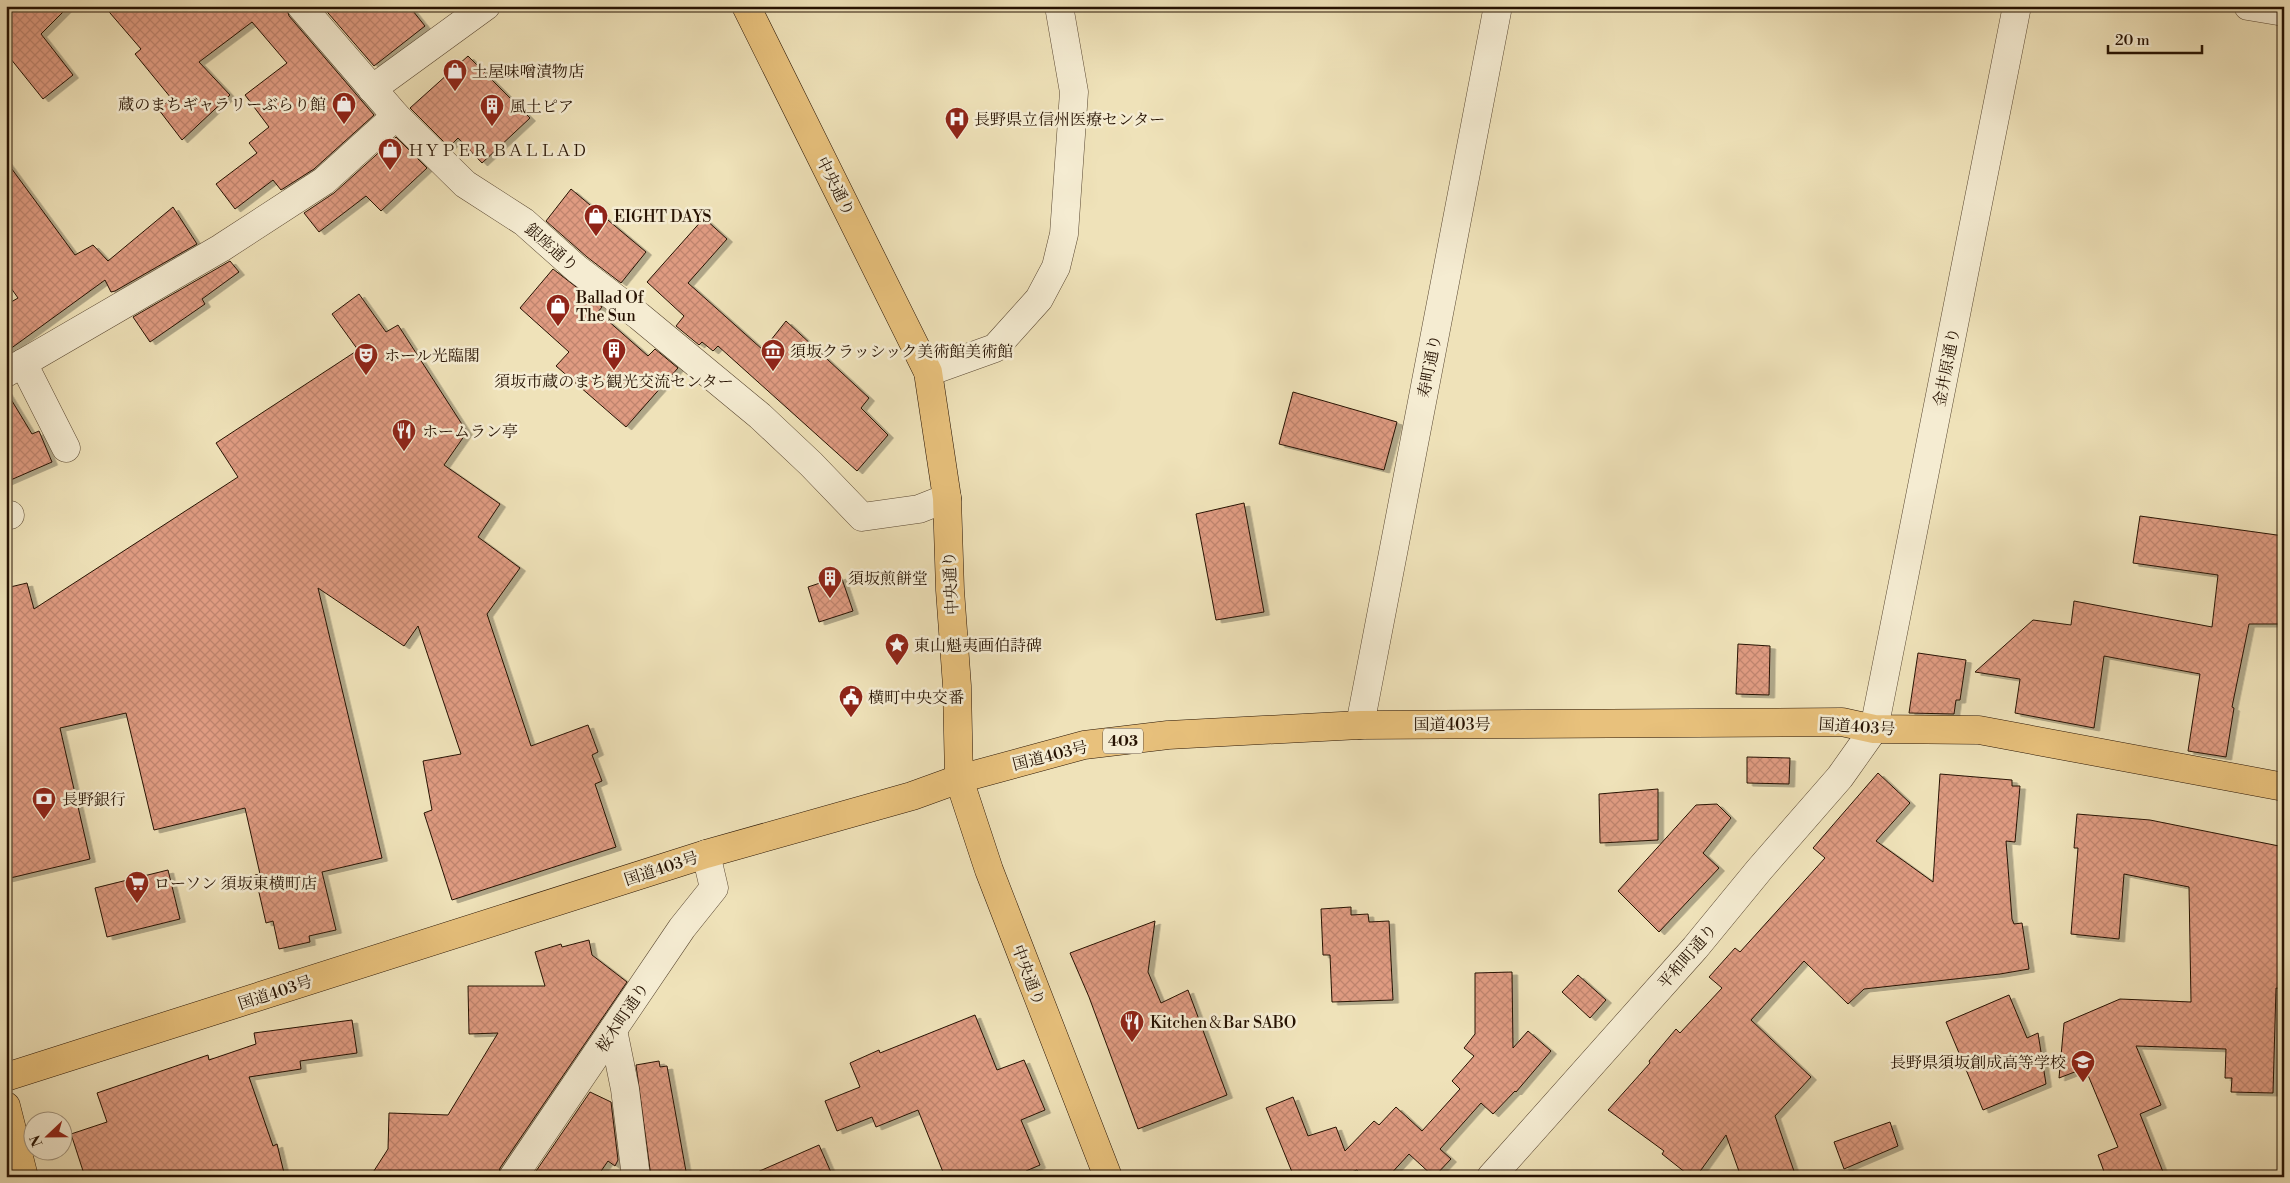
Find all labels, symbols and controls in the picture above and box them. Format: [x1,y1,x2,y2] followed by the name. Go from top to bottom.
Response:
[2108,22,2201,54] scale bar
[2115,31,2150,50] text: 20 m
[442,58,468,92] shop icon: 土屋味噌漬物店
[472,62,584,82] place label: 土屋味噌漬物店
[331,91,357,125] shop icon: 蔵のまちギャラリーぶらり館
[479,93,505,127] building icon: 風土ピア
[118,95,326,115] place label: 蔵のまちギャラリーぶらり館
[510,97,574,117] place label: 風土ピア
[944,106,970,140] hospital icon: 長野県立信州医療センター
[974,110,1165,130] place label: 長野県立信州医療センター
[377,137,403,171] shop icon: ＨＹＰＥＲ ＢＡＬＬＡＤ
[408,141,587,161] place label: ＨＹＰＥＲ ＢＡＬＬＡＤ
[812,153,859,220] street label: 中央通り
[583,203,609,237] shop icon: EIGHT DAYS
[614,207,712,227] place label: EIGHT DAYS
[521,219,582,276] street label: 銀座通り
[575,288,645,326] place label: Ballad Of The Sun
[545,293,571,327] shop icon: Ballad Of The Sun
[1930,326,1964,408] street label: 金井原通り
[1414,333,1446,400] street label: 寿町通り
[601,337,627,371] building icon: 須坂市蔵のまち観光交流センター
[760,338,786,372] museum icon: 須坂クラッシック美術館美術館
[353,342,379,376] theatre icon: ホール光臨閣
[790,342,1013,362] place label: 須坂クラッシック美術館美術館
[384,346,480,366] place label: ホール光臨閣
[494,372,734,392] place label: 須坂市蔵のまち観光交流センター
[391,418,417,452] restaurant icon: ホームラン亭
[422,422,518,442] place label: ホームラン亭
[939,550,963,615] street label: 中央通り
[817,565,843,599] building icon: 須坂煎餅堂
[848,569,928,589] place label: 須坂煎餅堂
[884,632,910,666] place icon: 東山魁夷画伯詩碑
[914,636,1042,656] place label: 東山魁夷画伯詩碑
[838,684,864,718] public building icon: 横町中央交番
[868,688,964,708] place label: 横町中央交番
[1818,714,1896,740] street label: 国道403号
[1414,715,1490,735] street label: 国道403号
[1103,728,1143,754] road number: 403
[1010,737,1090,775] street label: 国道403号
[31,786,57,820] bank icon: 長野銀行
[62,790,126,810] place label: 長野銀行
[622,848,701,890] street label: 国道403号
[124,870,150,904] supermarket icon: ローソン 須坂東横町店
[154,874,317,894] place label: ローソン 須坂東横町店
[1654,920,1722,993] street label: 平和町通り
[1007,942,1049,1009] street label: 中央通り
[236,972,315,1014] street label: 国道403号
[592,979,653,1056] street label: 桜木町通り
[1119,1009,1145,1043] restaurant icon: Kitchen＆Bar SABO
[1150,1013,1296,1033] place label: Kitchen＆Bar SABO
[2070,1049,2096,1083] school or university icon: 長野県須坂創成高等学校
[1890,1053,2066,1073] place label: 長野県須坂創成高等学校
[22,1110,72,1160] north arrow
[26,1132,47,1149] text: N

